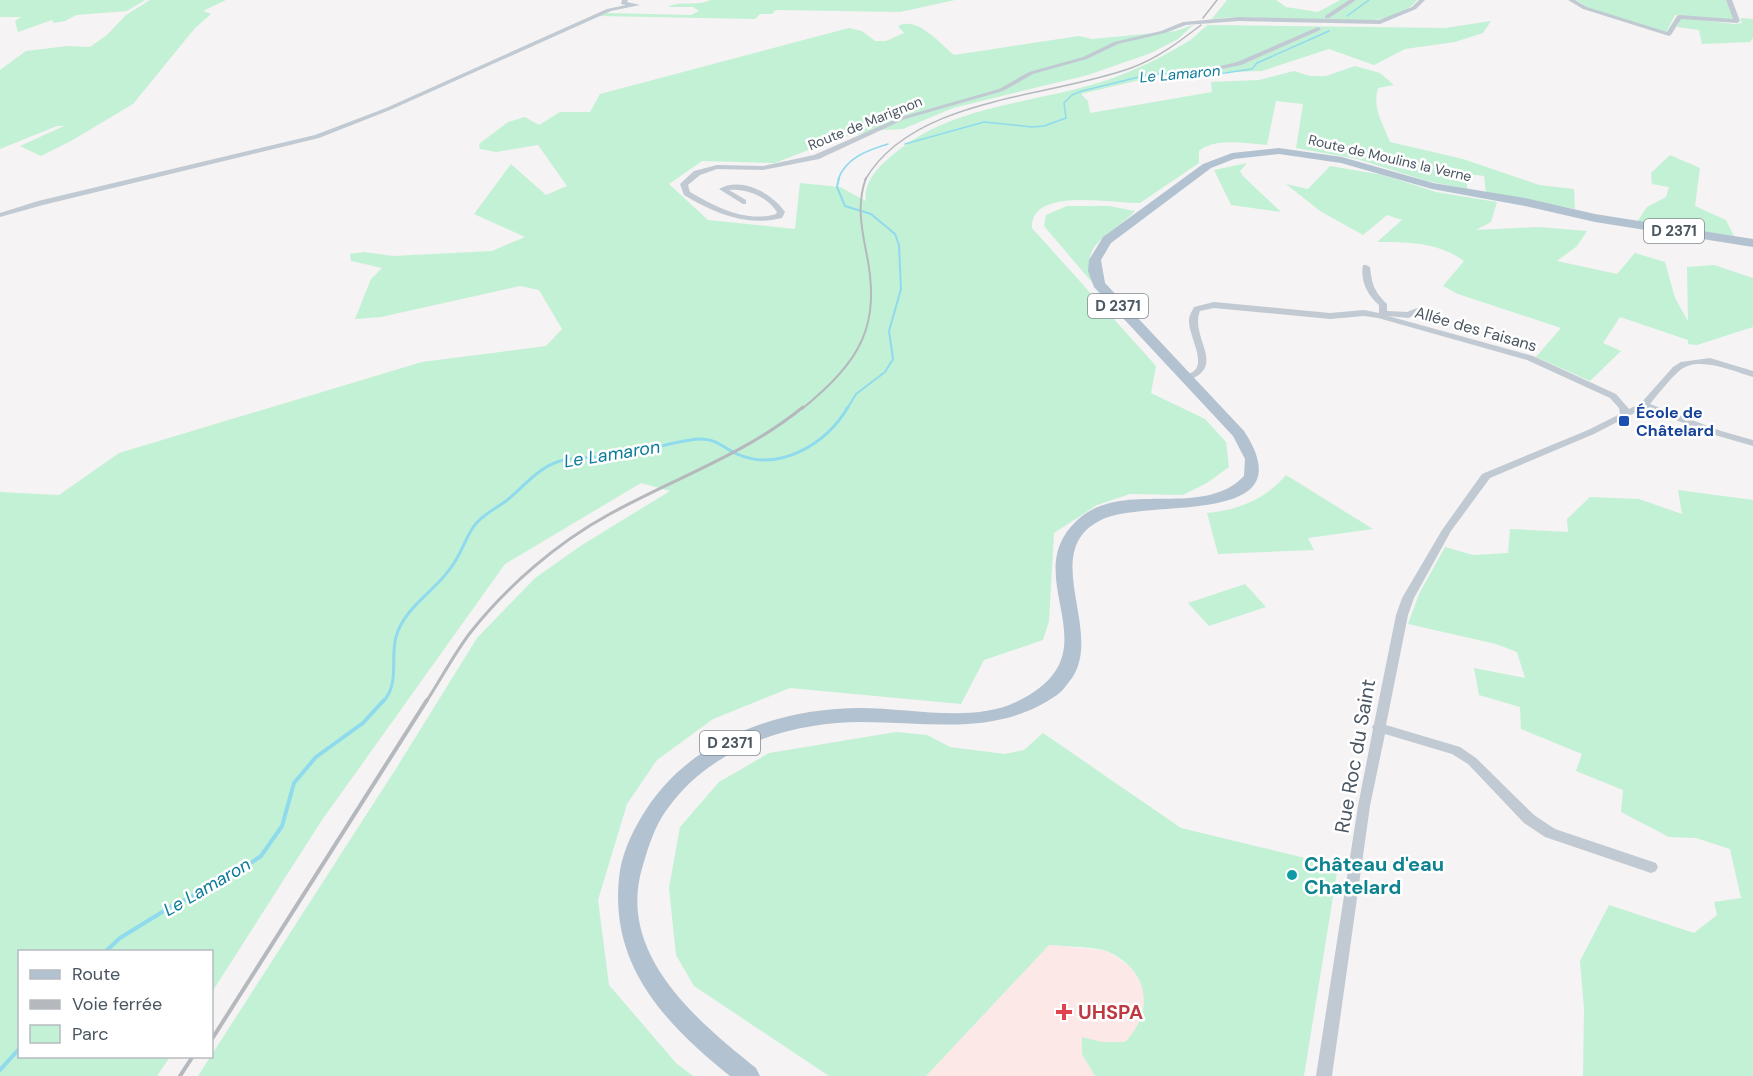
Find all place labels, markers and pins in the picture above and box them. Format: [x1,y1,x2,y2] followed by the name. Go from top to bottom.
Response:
[1636,402,1714,441] place label: École de Châtelard
[1617,414,1631,428] marker: École de Châtelard
[1304,851,1444,900] place label: Château d'eau Chatelard
[1285,868,1299,882] marker: Château d'eau Chatelard
[1078,999,1143,1025] place label: UHSPA
[1055,1003,1073,1021] marker: UHSPA

